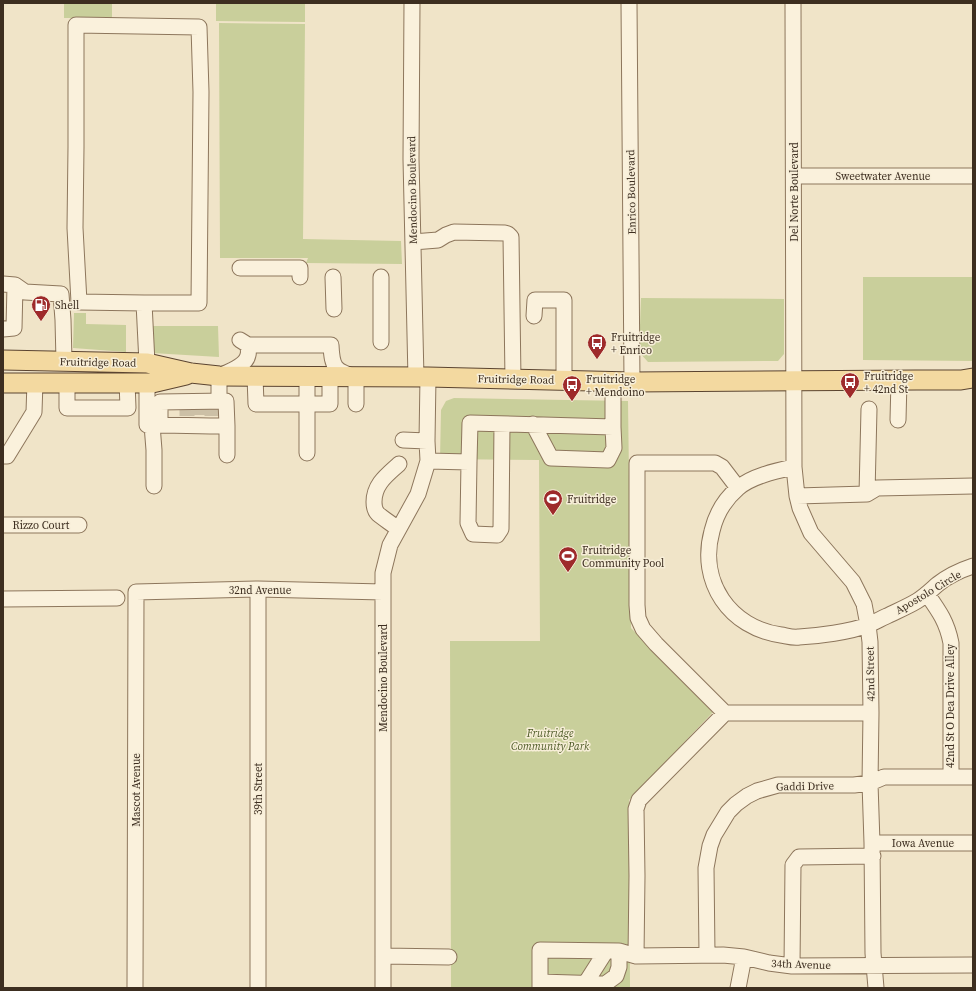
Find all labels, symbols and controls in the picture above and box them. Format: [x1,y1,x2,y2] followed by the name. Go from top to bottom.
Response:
[404,135,421,244] street label: Mendocino Boulevard
[787,141,802,242] street label: Del Norte Boulevard
[623,149,640,235] street label: Enrico Boulevard
[836,169,931,184] street label: Sweetwater Avenue
[30,294,52,322] fuel station icon: Shell
[55,298,79,313] place label: Shell
[611,330,661,358] place label: Fruitridge + Enrico
[586,332,608,360] bus stop icon: Fruitridge + Enrico
[59,354,137,371] street label: Fruitridge Road
[864,369,914,397] place label: Fruitridge + 42nd St
[477,371,555,388] street label: Fruitridge Road
[839,371,861,399] bus stop icon: Fruitridge + 42nd St
[586,372,645,400] place label: Fruitridge + Mendoino
[561,374,583,402] bus stop icon: Fruitridge + Mendoino
[542,488,564,516] sports icon: Fruitridge
[567,492,617,507] place label: Fruitridge
[13,518,70,533] street label: Rizzo Court
[582,543,664,571] place label: Fruitridge Community Pool
[557,545,579,573] sports icon: Fruitridge Community Pool
[892,567,964,618] street label: Apostolo Circle
[229,583,292,598] street label: 32nd Avenue
[376,623,391,732] street label: Mendocino Boulevard
[943,644,958,768] street label: 42nd St O Dea Drive Alley
[863,646,878,702] street label: 42nd Street
[511,726,590,754] park label: Fruitridge Community Park
[129,753,144,827] street label: Mascot Avenue
[251,762,266,815] street label: 39th Street
[776,778,834,795] street label: Gaddi Drive
[892,836,955,851] street label: Iowa Avenue
[771,956,832,973] street label: 34th Avenue

